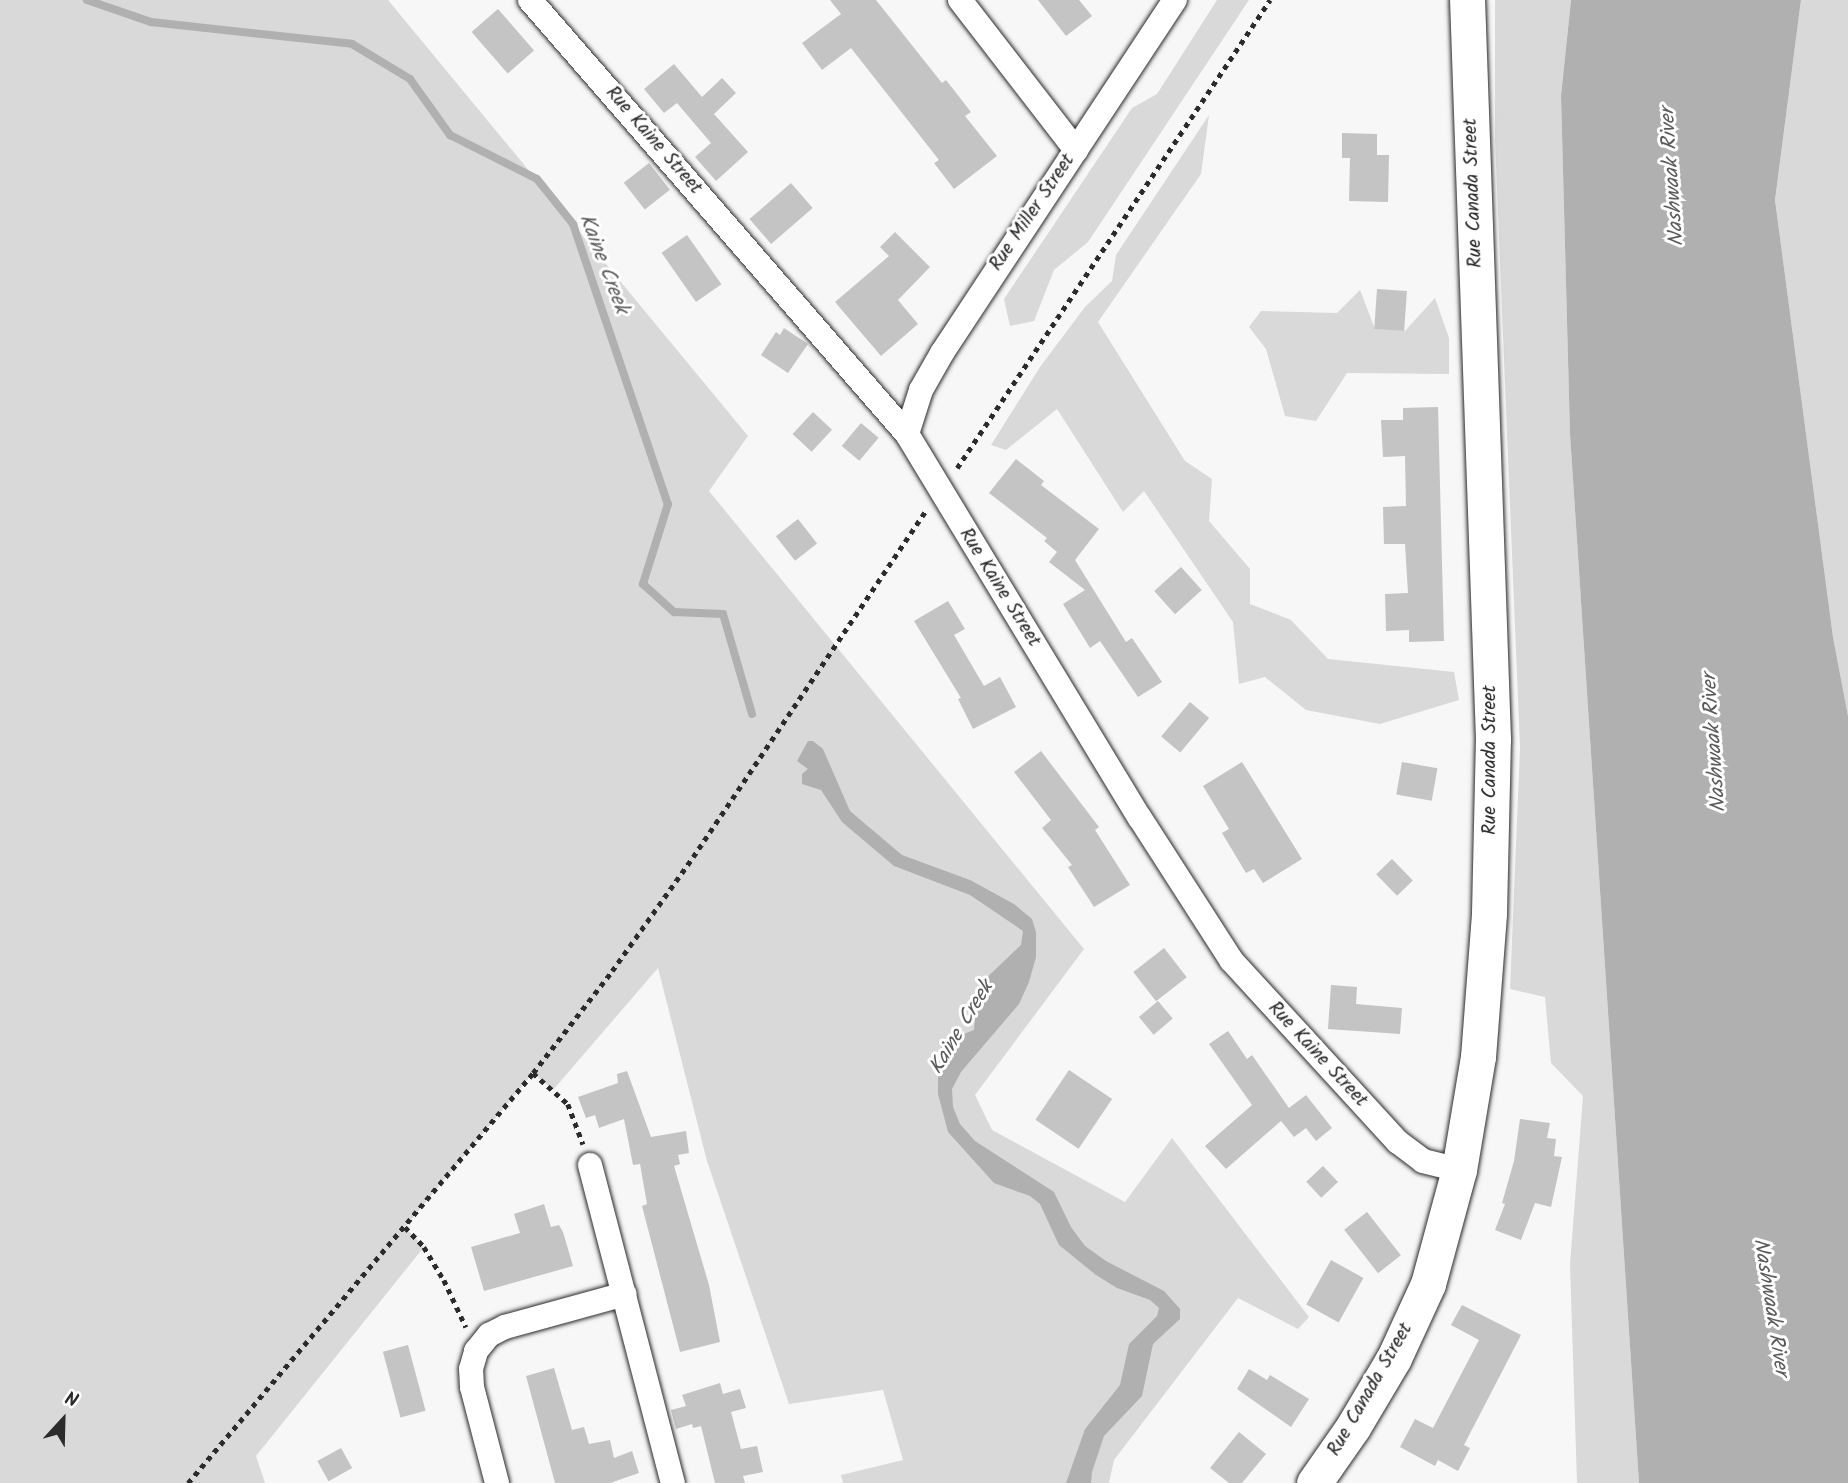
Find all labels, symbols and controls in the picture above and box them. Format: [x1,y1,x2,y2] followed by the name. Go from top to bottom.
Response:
[600,82,706,200] street label: Rue Kaine Street
[1656,107,1690,247] water label: Nashwaak River
[1460,118,1488,268] street label: Rue Canada Street
[986,150,1080,276] street label: Rue Miller Street
[572,211,634,317] water label: Kaine Creek
[953,524,1045,652] street label: Rue Kaine Street
[1698,673,1732,813] water label: Nashwaak River
[1480,685,1502,835] street label: Rue Canada Street
[924,977,1000,1079] water label: Kaine Creek
[1262,998,1372,1112] street label: Rue Kaine Street
[1747,1236,1793,1378] water label: Nashwaak River
[1324,1319,1418,1461] street label: Rue Canada Street
[60,1384,82,1417] text: N
[28,1385,98,1455] north arrow

